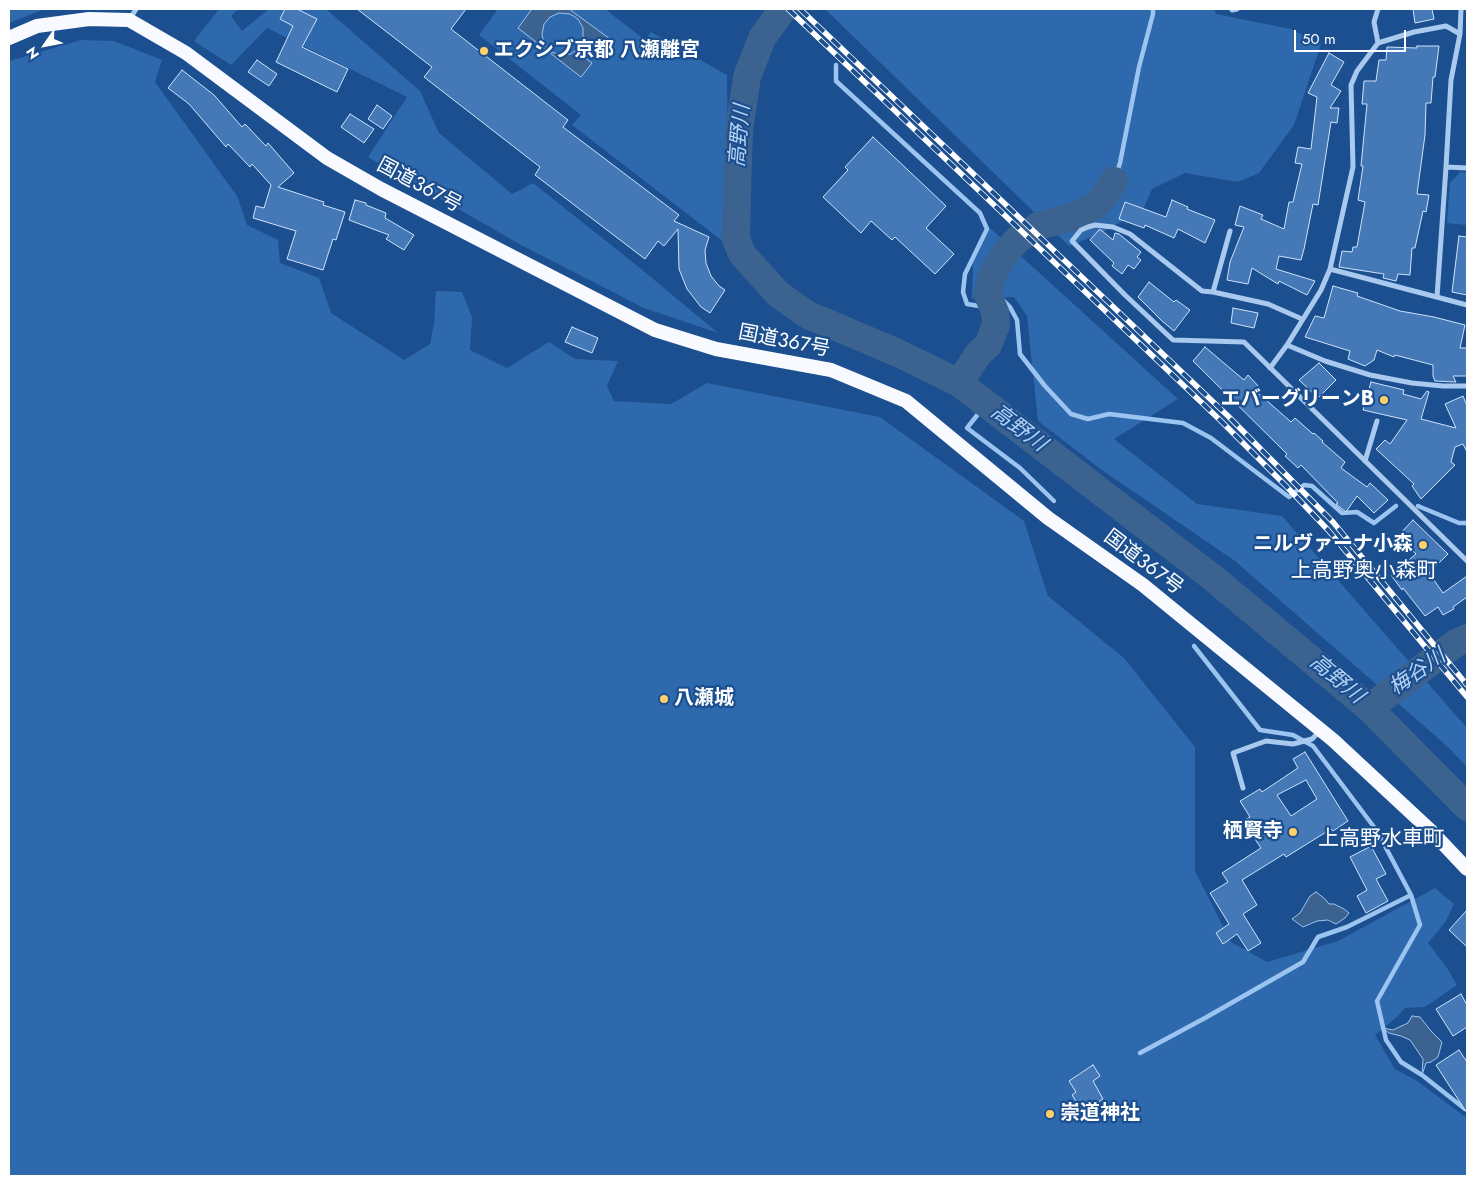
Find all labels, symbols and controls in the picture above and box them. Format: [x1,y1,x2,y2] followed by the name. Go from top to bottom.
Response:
[20,20,70,70] north arrow
[1296,20,1408,52] scale bar
[1302,28,1336,50] text: 50 m
[494,39,700,63] place label: エクシブ京都 八瀬離宮
[21,43,44,63] text: N
[478,45,490,57] marker: エクシブ京都 八瀬離宮
[726,104,756,168] water label: 高野川
[372,154,466,218] street label: 国道367号
[736,321,832,363] street label: 国道367号
[1221,388,1374,412] place label: エバーグリーンB
[1378,394,1390,406] marker: エバーグリーンB
[985,400,1051,458] water label: 高野川
[1099,525,1187,601] street label: 国道367号
[1253,533,1413,557] place label: ニルヴァーナ小森
[1417,539,1429,551] marker: ニルヴァーナ小森
[1291,559,1437,585] district label: 上高野奥小森町
[1385,645,1451,701] water label: 梅谷川
[1304,650,1368,710] water label: 高野川
[674,687,734,711] place label: 八瀬城
[658,693,670,705] marker: 八瀬城
[1223,820,1283,844] place label: 栖賢寺
[1287,826,1299,838] marker: 栖賢寺
[1318,827,1444,853] district label: 上高野水車町
[1060,1102,1140,1126] place label: 崇道神社
[1044,1108,1056,1120] marker: 崇道神社

